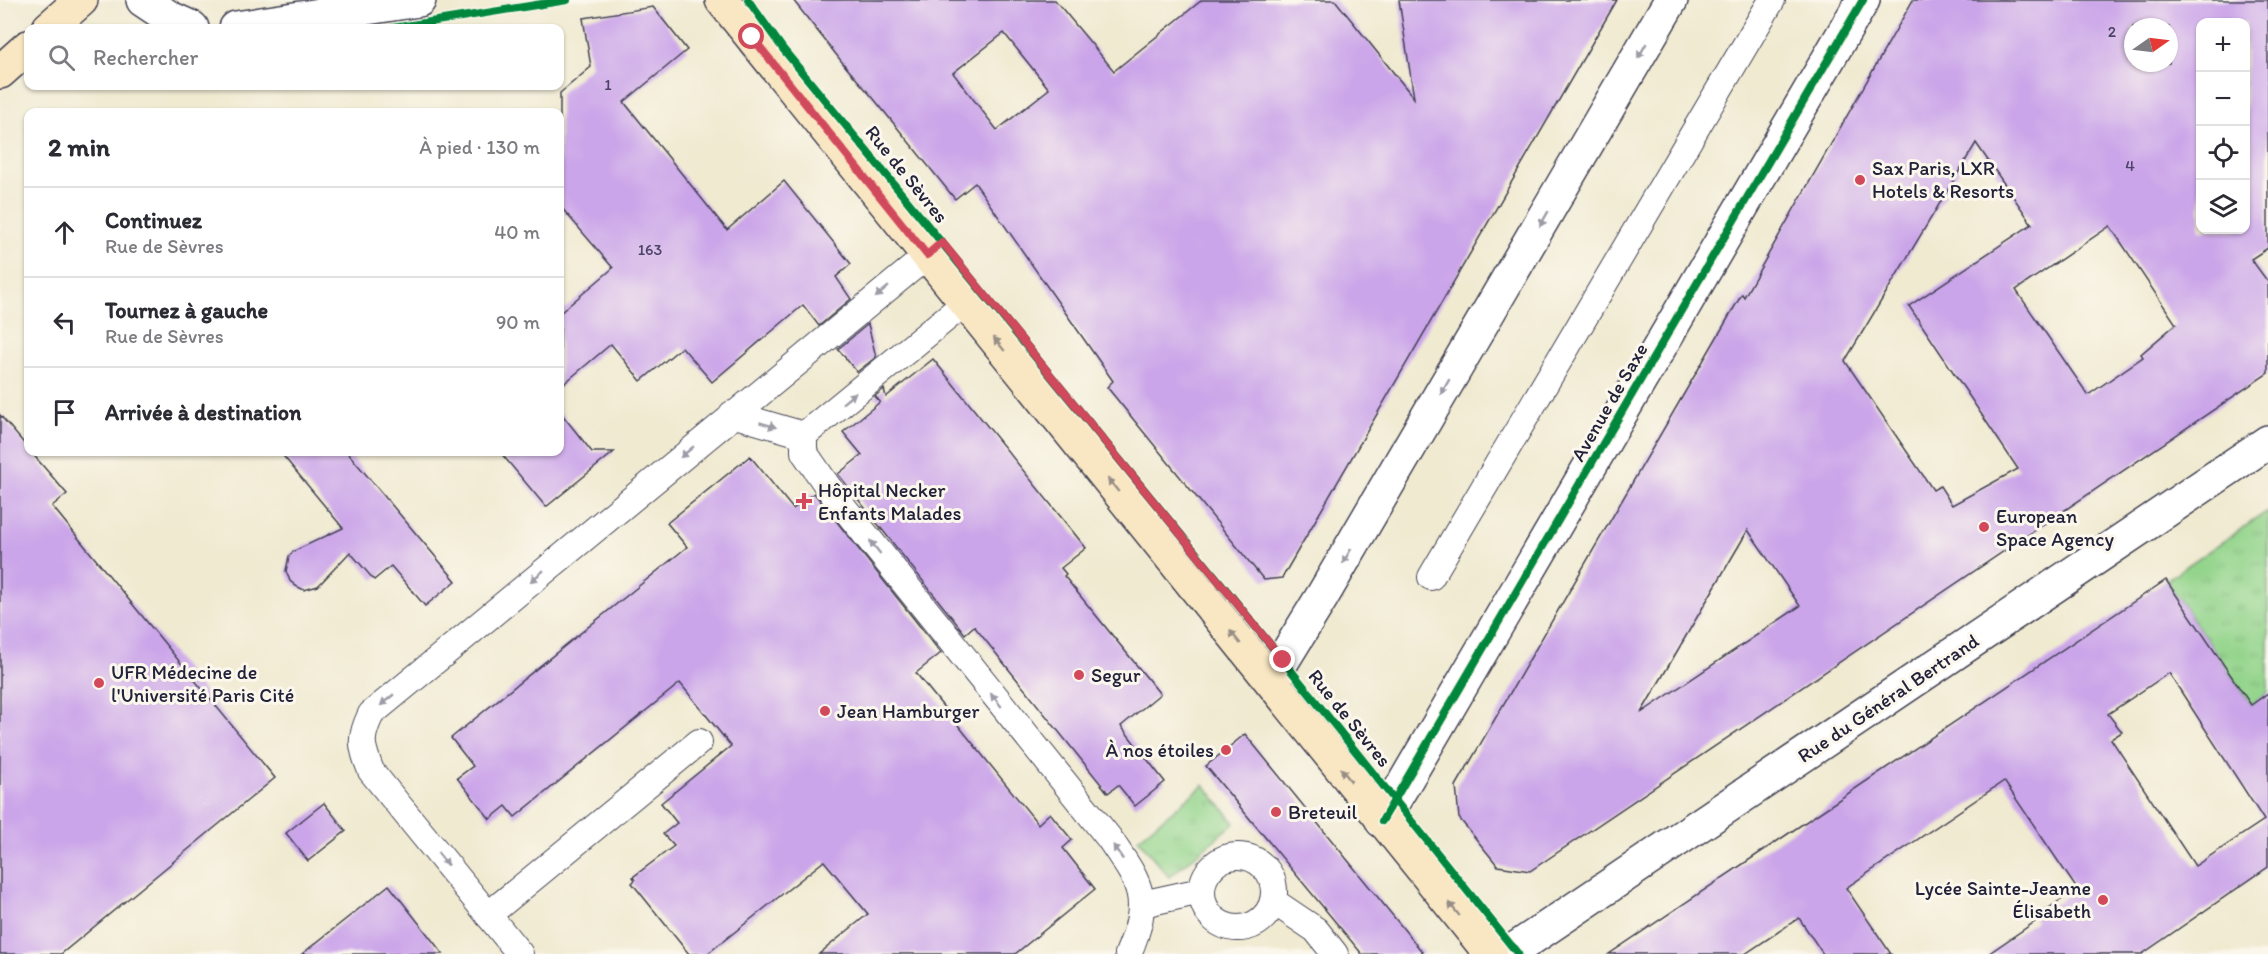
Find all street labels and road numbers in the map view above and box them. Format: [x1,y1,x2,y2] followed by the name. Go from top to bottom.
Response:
[860,120,954,228] street label: Rue de Sèvres
[1565,339,1653,465] street label: Avenue de Saxe
[1793,628,1983,768] street label: Rue du Général Bertrand
[1303,664,1397,772] street label: Rue de Sèvres

